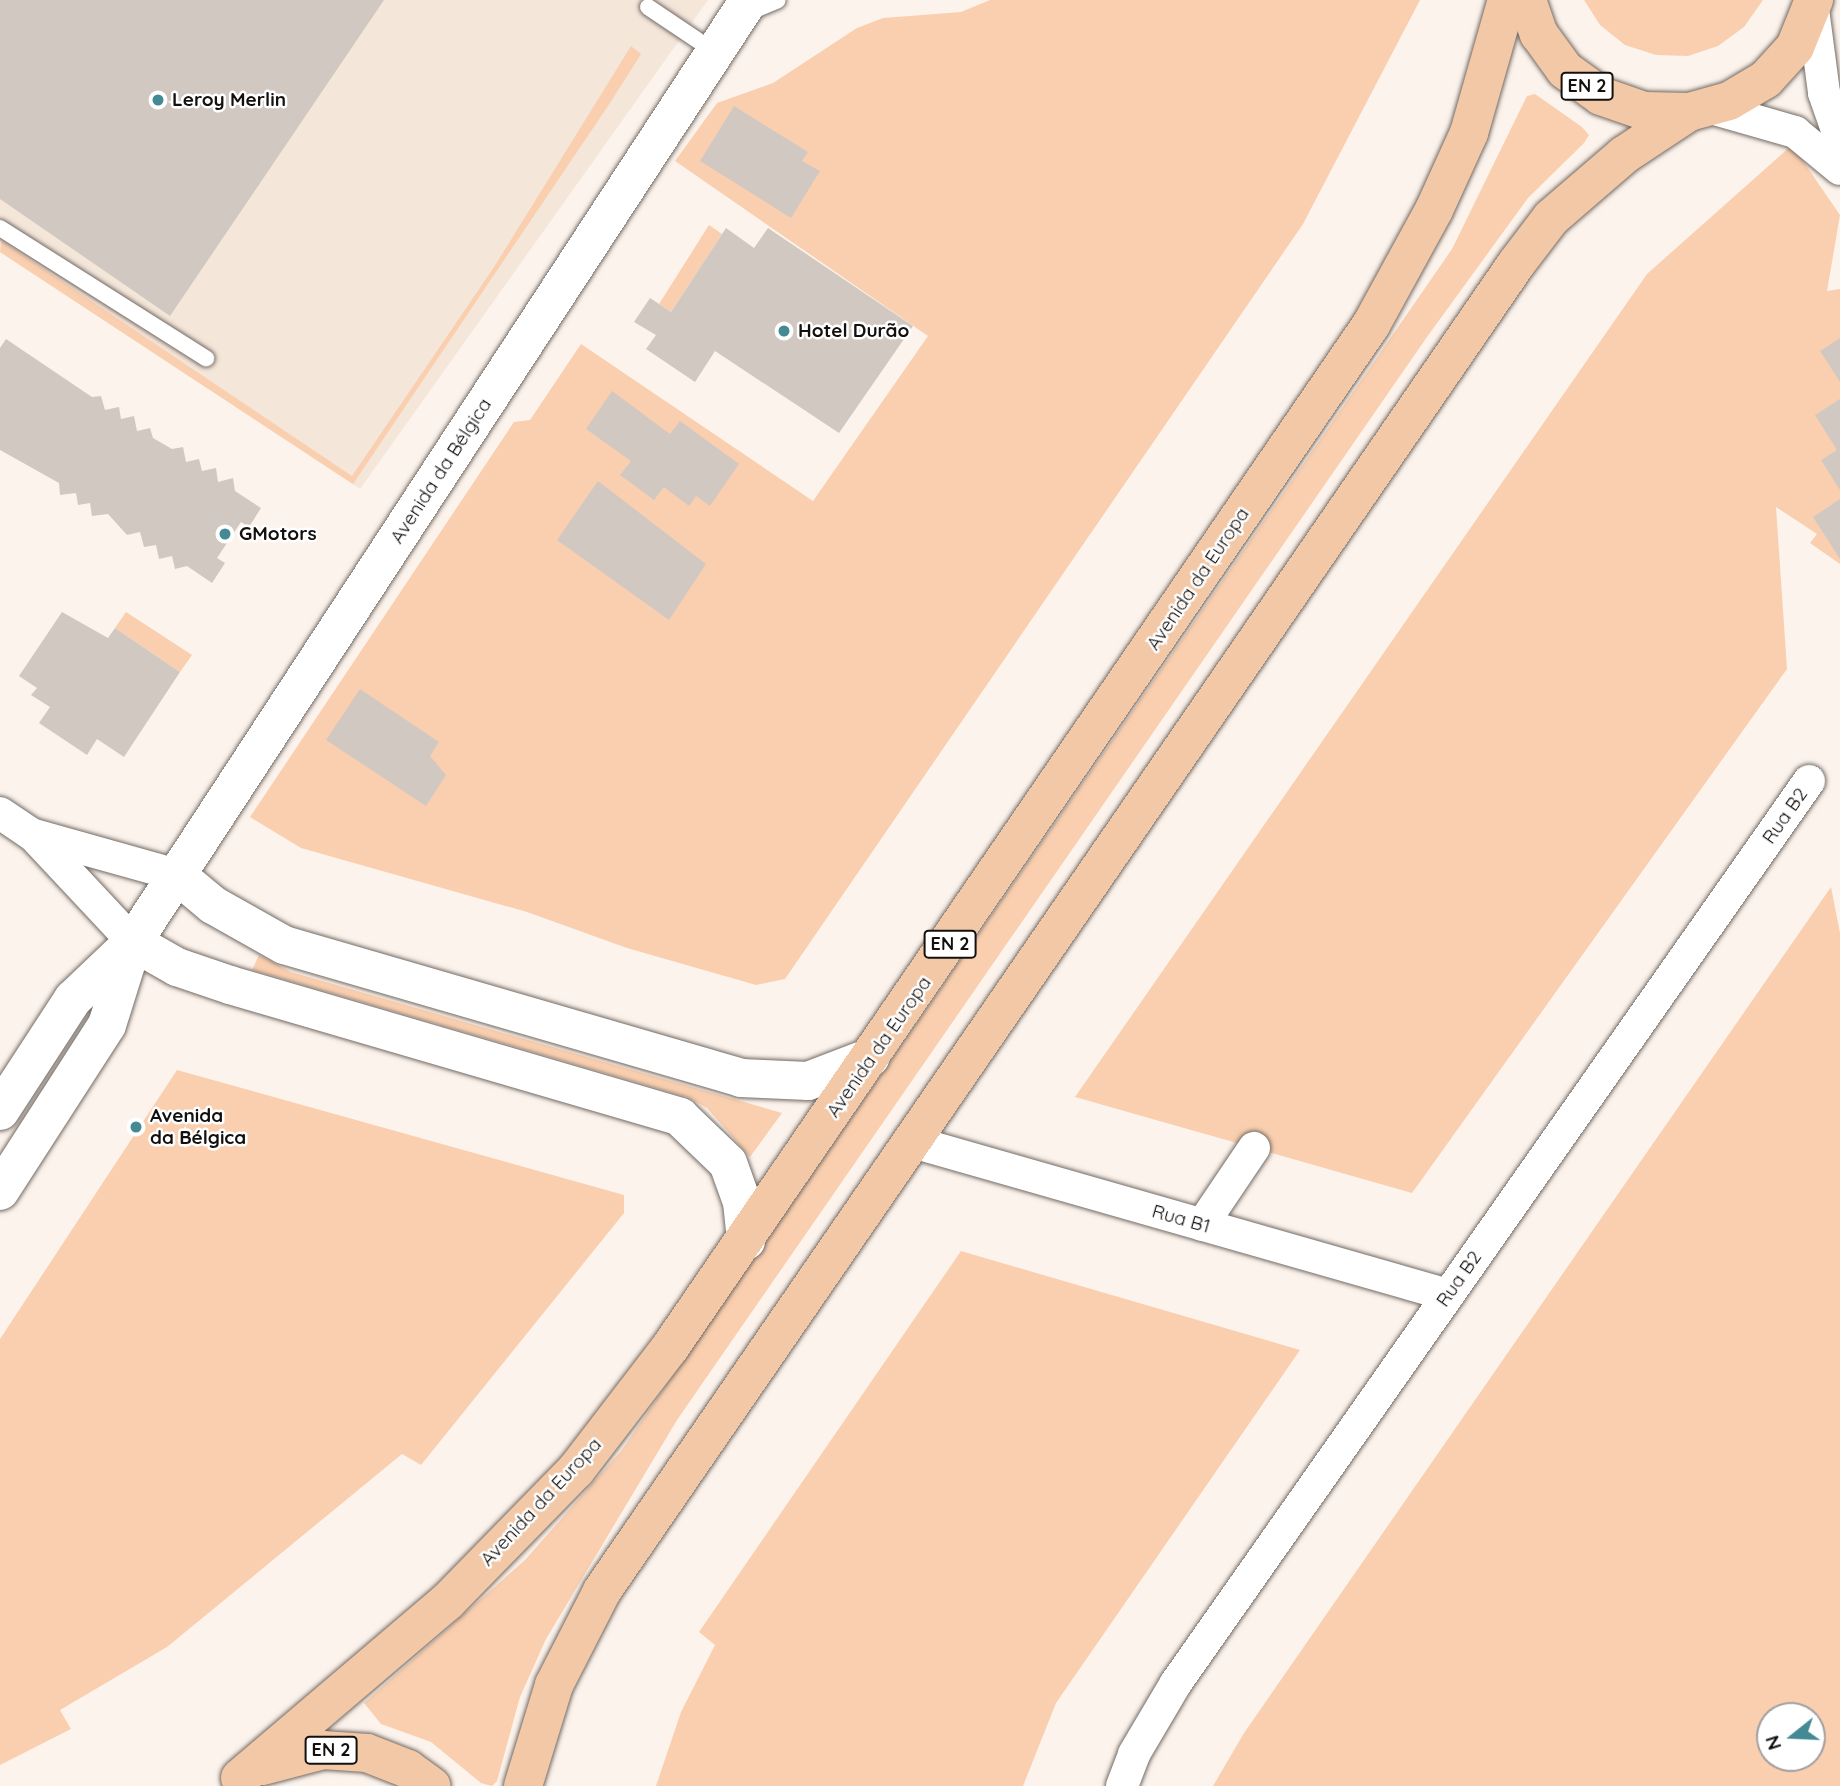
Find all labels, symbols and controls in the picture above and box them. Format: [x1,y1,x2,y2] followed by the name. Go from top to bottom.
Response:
[1559,72,1615,100] road number: EN 2
[172,89,286,111] place label: Leroy Merlin
[150,92,166,108] marker: Leroy Merlin
[798,320,909,342] place label: Hotel Durão
[776,323,792,339] marker: Hotel Durão
[386,394,496,548] street label: Avenida da Bélgica
[1142,504,1254,654] street label: Avenida da Europa
[239,523,317,545] place label: GMotors
[217,526,233,542] marker: GMotors
[1758,784,1812,848] street label: Rua B2
[922,930,978,959] road number: EN 2
[822,972,936,1122] street label: Avenida da Europa
[150,1105,246,1149] place label: Avenida da Bélgica
[128,1119,144,1135] marker: Avenida da Bélgica
[1149,1200,1213,1238] street label: Rua B1
[1432,1247,1486,1311] street label: Rua B2
[476,1433,606,1571] street label: Avenida da Europa
[1756,1702,1826,1772] north arrow
[1759,1733,1787,1753] text: N
[303,1736,359,1764] road number: EN 2

